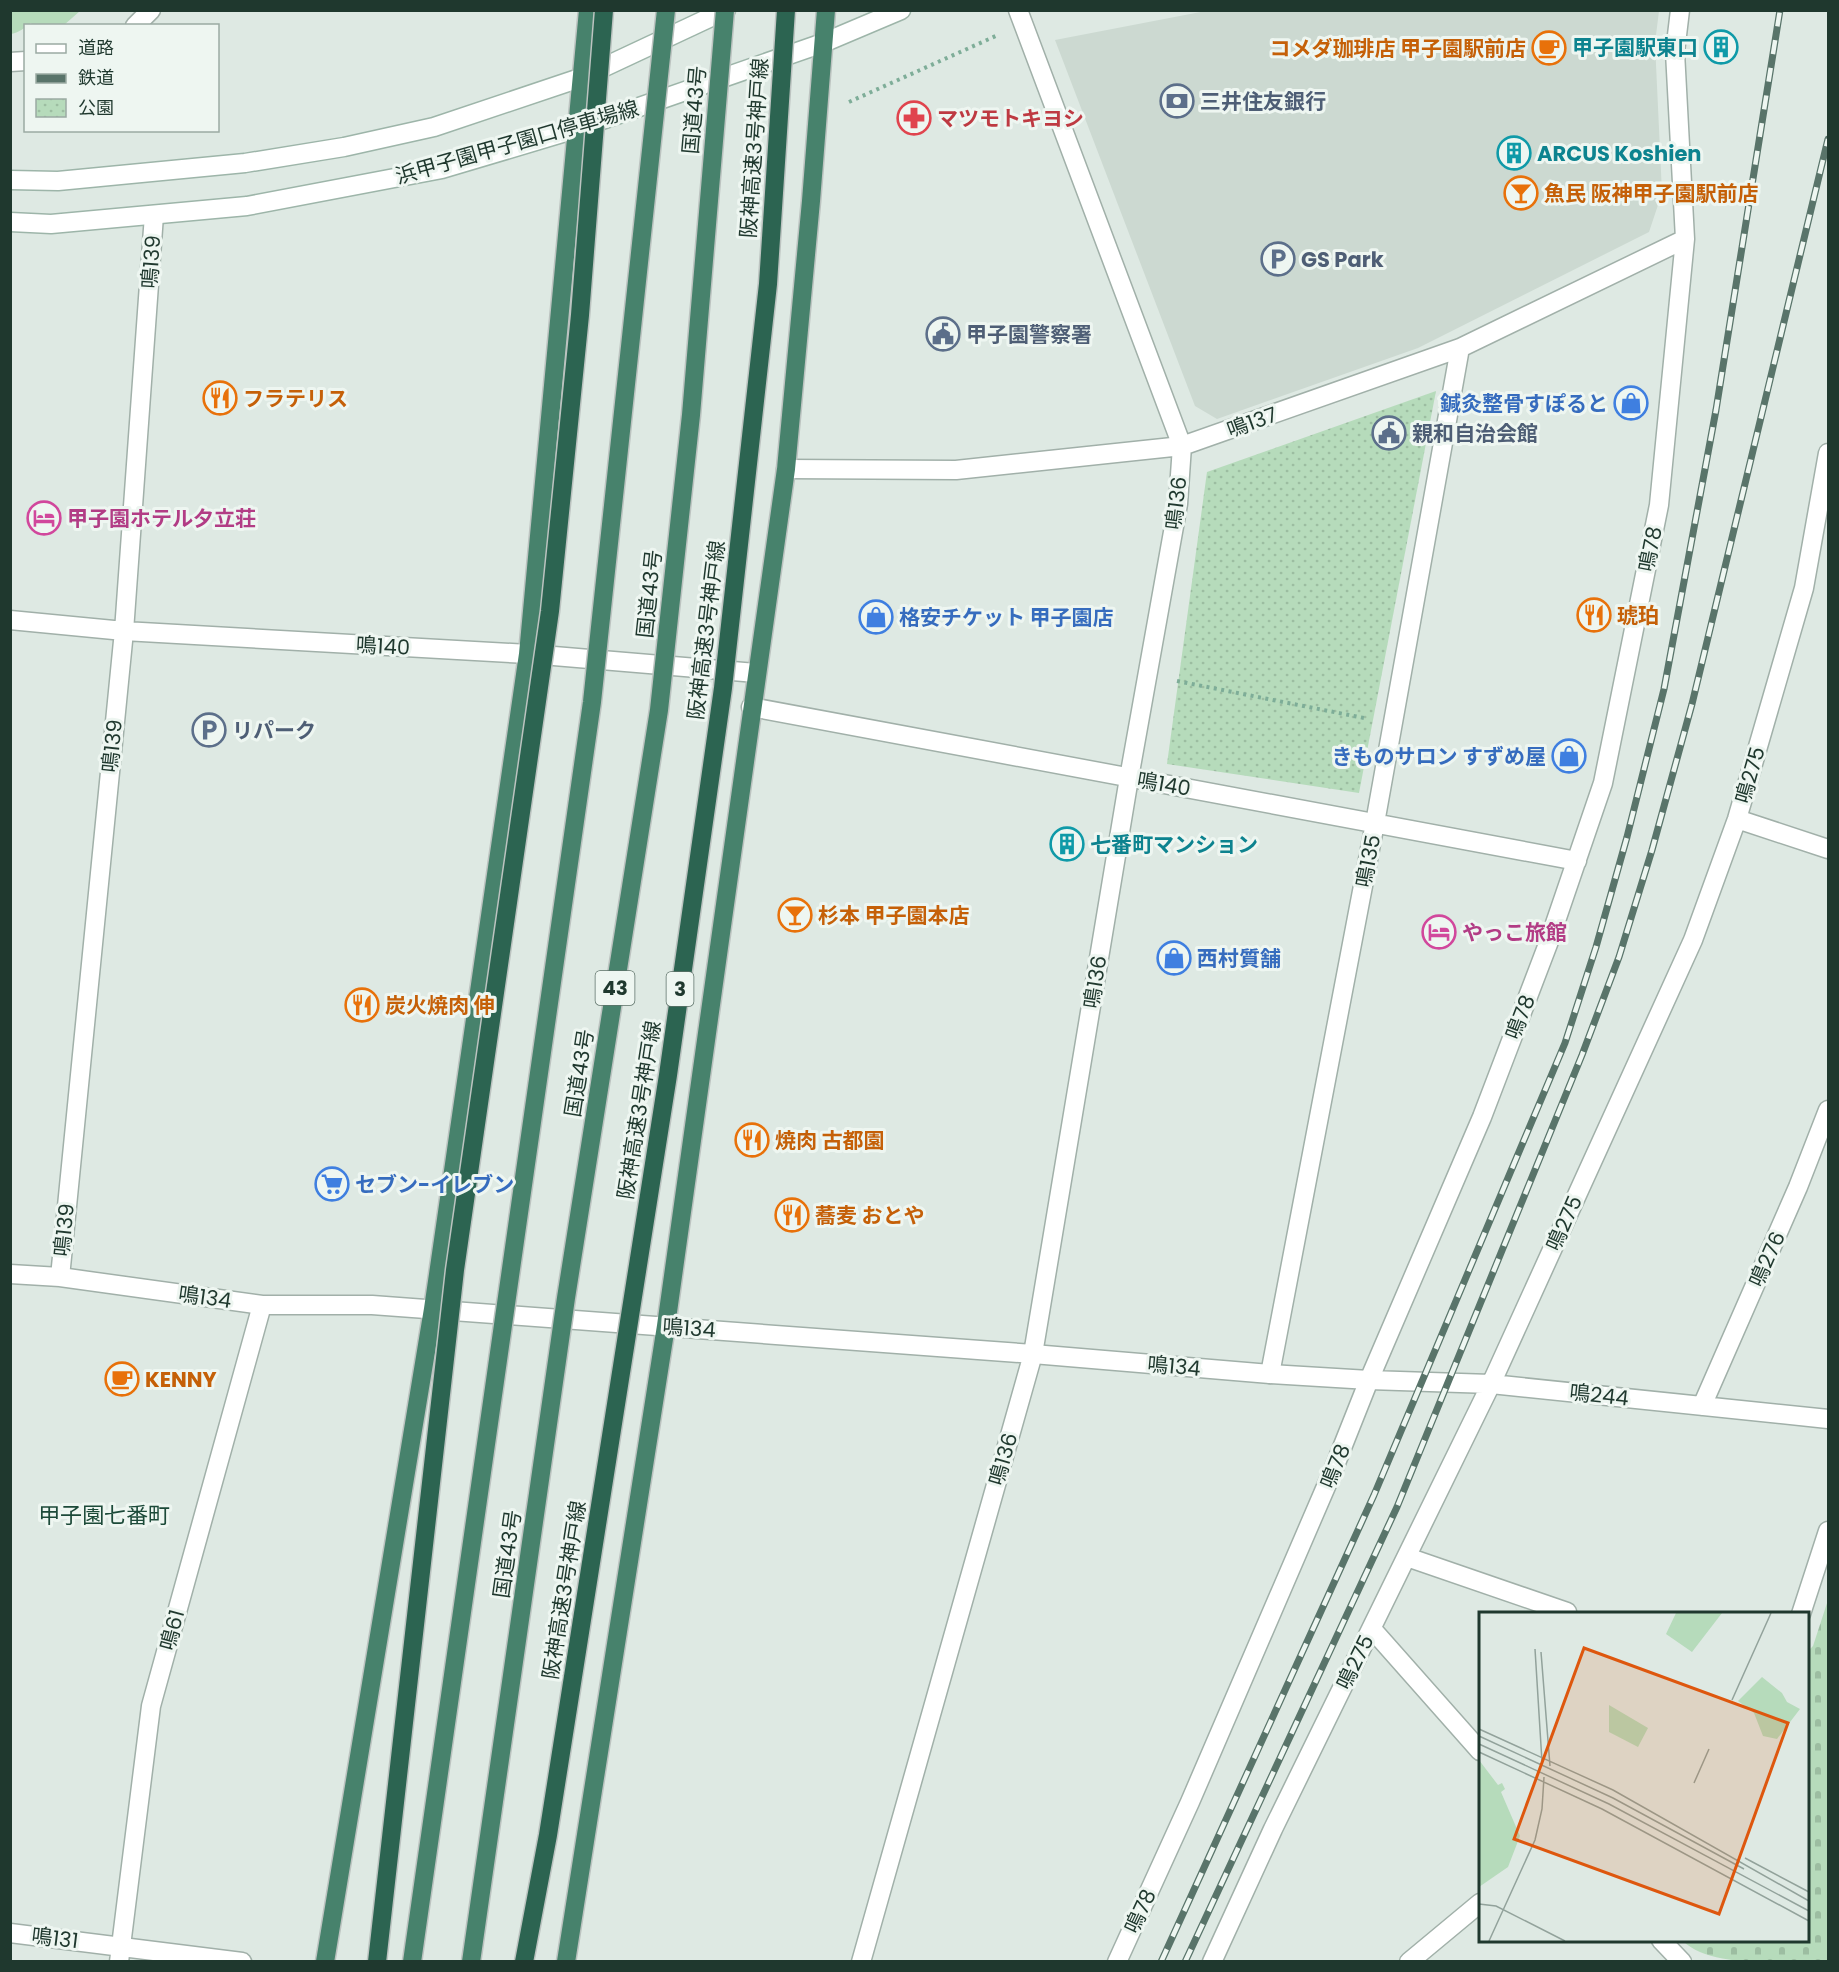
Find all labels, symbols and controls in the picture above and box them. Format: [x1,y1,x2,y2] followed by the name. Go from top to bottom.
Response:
[24,24,219,132] legend
[1703,29,1739,65] building icon: 甲子園駅東口
[1531,30,1567,66] cafe icon: コメダ珈琲店 甲子園駅前店
[1572,33,1698,62] place label: 甲子園駅東口
[1270,34,1526,63] place label: コメダ珈琲店 甲子園駅前店
[78,35,114,60] text: 道路
[733,57,775,239] street label: 阪神高速3号神戸線
[78,65,114,90] text: 鉄道
[676,65,712,155] street label: 国道43号
[1159,83,1195,119] bank icon: 三井住友銀行
[1200,87,1326,116] place label: 三井住友銀行
[392,93,642,191] street label: 浜甲子園甲子園口停車場線
[78,95,114,120] text: 公園
[896,100,932,136] pharmacy icon: マツモトキヨシ
[937,104,1084,133] place label: マツモトキヨシ
[1496,135,1532,171] building icon: ARCUS Koshien
[1537,139,1702,168] place label: ARCUS Koshien
[1503,175,1539,211] bar icon: 魚民 阪神甲子園駅前店
[1544,179,1758,208] place label: 魚民 阪神甲子園駅前店
[135,234,167,290] street label: 鳴139
[1260,241,1296,277] parking icon: GS Park
[1301,245,1384,274] place label: GS Park
[925,316,961,352] public building icon: 甲子園警察署
[966,320,1092,349] place label: 甲子園警察署
[202,380,238,416] restaurant icon: フラテリス
[243,384,348,413] place label: フラテリス
[1613,385,1649,421] shop icon: 鍼灸整骨すぽると
[1440,389,1608,418] place label: 鍼灸整骨すぽると
[1223,400,1281,444] street label: 鳴137
[1371,415,1407,451] public building icon: 親和自治会館
[1412,419,1538,448] place label: 親和自治会館
[1158,475,1194,531] street label: 鳴136
[26,500,62,536] hotel icon: 甲子園ホテル夕立荘
[67,504,256,533] place label: 甲子園ホテル夕立荘
[1631,524,1669,574] street label: 鳴78
[681,539,731,721] street label: 阪神高速3号神戸線
[630,548,668,640] street label: 国道43号
[1576,597,1612,633] restaurant icon: 琥珀
[858,599,894,635] shop icon: 格安チケット 甲子園店
[1617,601,1659,630] place label: 琥珀
[899,603,1113,632] place label: 格安チケット 甲子園店
[355,630,411,662] street label: 鳴140
[191,712,227,748] parking icon: リパーク
[232,716,316,745] place label: リパーク
[95,718,129,774] street label: 鳴139
[1551,738,1587,774] shop icon: きものサロン すずめ屋
[1332,742,1546,771] place label: きものサロン すずめ屋
[1728,743,1772,807] street label: 鳴275
[1135,765,1193,803] street label: 鳴140
[1049,826,1085,862] building icon: 七番町マンション
[1090,830,1258,859] place label: 七番町マンション
[1349,832,1387,890] street label: 鳴135
[777,897,813,933] bar icon: 杉本 甲子園本店
[818,901,969,930] place label: 杉本 甲子園本店
[1421,914,1457,950] hotel icon: やっこ旅館
[1462,918,1567,947] place label: やっこ旅館
[1156,940,1192,976] shop icon: 西村質舗
[1197,944,1281,973] place label: 西村質舗
[1076,953,1114,1011] street label: 鳴136
[596,971,634,1005] road number: 43
[666,972,694,1006] road number: 3
[344,987,380,1023] restaurant icon: 炭火焼肉 伸
[1498,990,1542,1044] street label: 鳴78
[385,991,494,1020] place label: 炭火焼肉 伸
[611,1019,667,1201] street label: 阪神高速3号神戸線
[558,1027,600,1119] street label: 国道43号
[734,1122,770,1158] restaurant icon: 焼肉 古都園
[775,1126,884,1155] place label: 焼肉 古都園
[314,1166,350,1202] supermarket icon: セブン-イレブン
[355,1170,514,1199] place label: セブン-イレブン
[1539,1191,1589,1255] street label: 鳴275
[774,1197,810,1233] restaurant icon: 蕎麦 おとや
[815,1201,924,1230] place label: 蕎麦 おとや
[47,1202,81,1258] street label: 鳴139
[1742,1227,1792,1291] street label: 鳴276
[177,1279,233,1315] street label: 鳴134
[661,1312,717,1344] street label: 鳴134
[1146,1349,1202,1383] street label: 鳴134
[104,1361,140,1397] cafe icon: KENNY
[145,1365,217,1394] place label: KENNY
[1568,1377,1630,1413] street label: 鳴244
[982,1429,1024,1489] street label: 鳴136
[1313,1439,1357,1493] street label: 鳴78
[536,1499,592,1681] street label: 阪神高速3号神戸線
[38,1500,170,1531] district label: 甲子園七番町
[486,1508,528,1600] street label: 国道43号
[153,1606,191,1654] street label: 鳴61
[1479,1612,1809,1942] inset map
[1329,1630,1381,1694] street label: 鳴275
[1117,1884,1163,1938] street label: 鳴78
[30,1921,80,1955] street label: 鳴131

